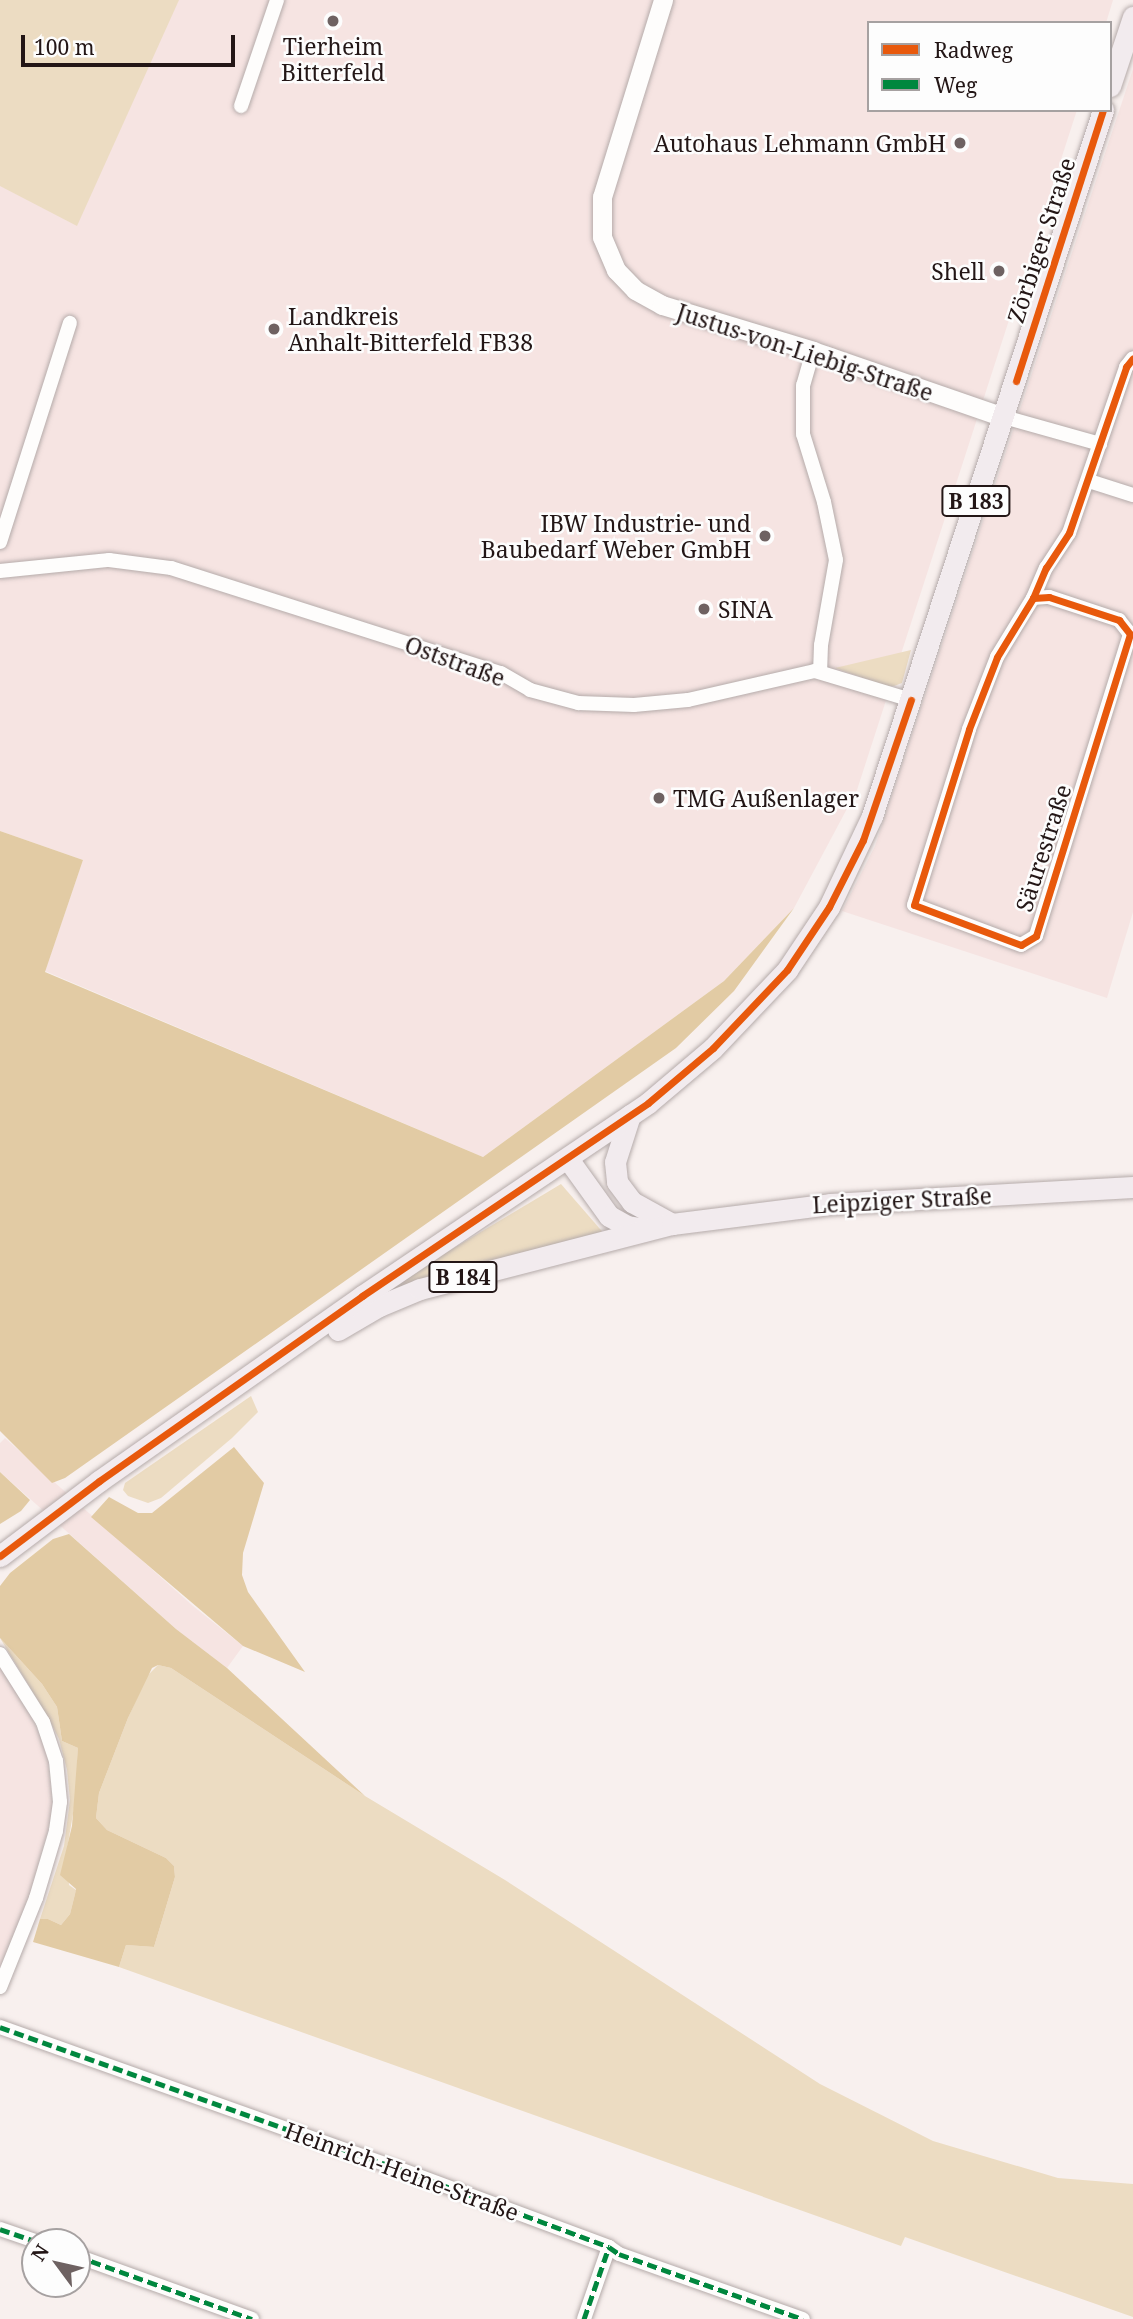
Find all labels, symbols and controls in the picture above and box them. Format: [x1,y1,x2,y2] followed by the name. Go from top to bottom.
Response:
[325,13,341,29] marker: Tierheim Bitterfeld
[24,21,238,65] scale bar
[867,21,1112,112] legend
[281,32,385,86] place label: Tierheim Bitterfeld
[34,33,95,61] text: 100 m
[934,36,1013,64] text: Radweg
[934,71,977,99] text: Weg
[654,129,946,157] place label: Autohaus Lehmann GmbH
[952,135,968,151] marker: Autohaus Lehmann GmbH
[1001,154,1081,326] street label: Zörbiger Straße
[931,257,985,285] place label: Shell
[991,263,1007,279] marker: Shell
[673,297,937,407] street label: Justus-von-Liebig-Straße
[288,302,533,356] place label: Landkreis Anhalt-Bitterfeld FB38
[266,321,282,337] marker: Landkreis Anhalt-Bitterfeld FB38
[941,484,1011,518] road number: B 183
[481,509,751,563] place label: IBW Industrie- und Baubedarf Weber GmbH
[757,528,773,544] marker: IBW Industrie- und Baubedarf Weber GmbH
[718,595,773,623] place label: SINA
[696,601,712,617] marker: SINA
[401,630,509,692] street label: Oststraße
[1009,781,1077,915] street label: Säurestraße
[673,784,859,812] place label: TMG Außenlager
[651,790,667,806] marker: TMG Außenlager
[811,1182,993,1218] street label: Leipziger Straße
[428,1260,498,1294] road number: B 184
[281,2116,523,2226] street label: Heinrich-Heine-Straße
[21,2228,91,2298] north arrow
[25,2239,55,2266] text: N

